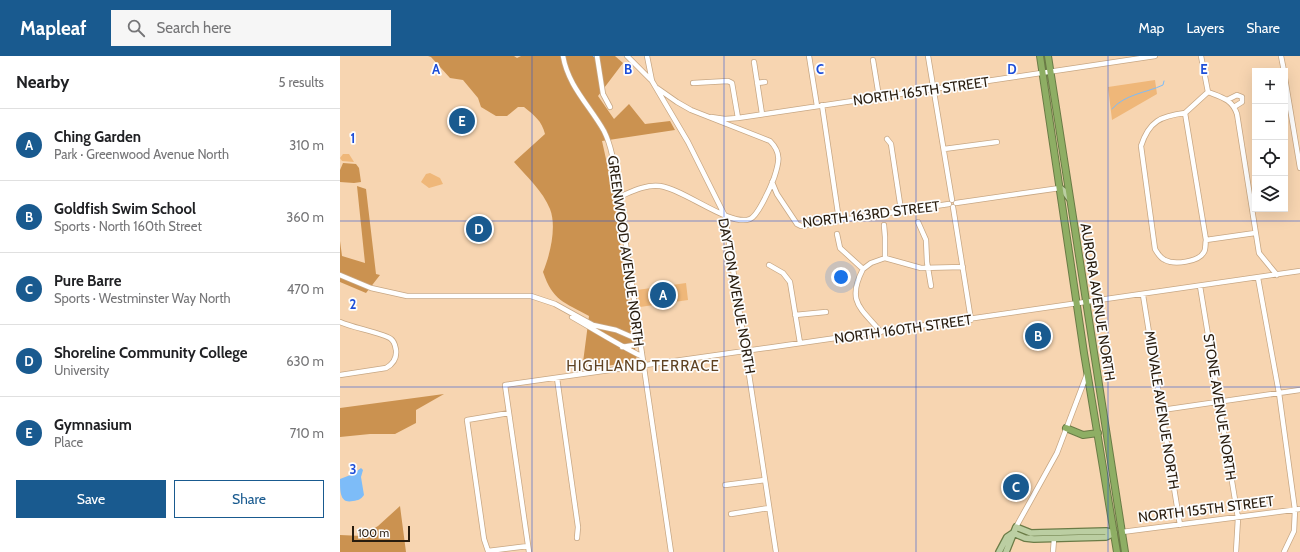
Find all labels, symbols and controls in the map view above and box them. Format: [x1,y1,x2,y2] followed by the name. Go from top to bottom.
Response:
[111,10,391,46] search box
[20,17,87,40] text: Mapleaf
[125,17,147,39] icon: search
[157,19,231,37] text: Search here
[1139,19,1164,37] text: Map
[1186,19,1224,37] text: Layers
[1246,19,1280,37] text: Share
[432,61,441,77] text: A
[624,61,632,77] text: B
[816,61,824,77] text: C
[1007,61,1017,77] text: D
[1200,61,1208,77] text: E
[1252,68,1288,212] map controls
[1252,68,1288,104] button: +
[16,72,69,92] text: Nearby
[852,72,991,109] street label: NORTH 165TH STREET
[278,74,324,90] text: 5 results
[1252,104,1288,140] button: −
[449,106,475,136] pin: E
[54,128,141,146] text: Ching Garden
[351,130,355,146] text: 1
[25,137,33,153] text: A
[289,137,324,153] text: 310 m
[1252,140,1288,176] button: locate
[54,146,229,162] text: Park · Greenwood Avenue North
[604,154,648,348] street label: GREENWOOD AVENUE NORTH
[1252,176,1288,212] button: layers
[801,197,941,231] street label: NORTH 163RD STREET
[54,200,196,218] text: Goldfish Swim School
[25,209,33,225] text: B
[286,209,324,225] text: 360 m
[466,214,492,244] pin: D
[714,217,760,375] street label: DAYTON AVENUE NORTH
[54,218,202,234] text: Sports · North 160th Street
[1077,222,1119,382] street label: AURORA AVENUE NORTH
[831,267,851,287] your location
[54,272,121,290] text: Pure Barre
[650,280,676,310] pin: A
[25,281,33,297] text: C
[287,281,324,297] text: 470 m
[54,290,231,306] text: Sports · Westminster Way North
[350,296,357,312] text: 2
[833,310,974,348] street label: NORTH 160TH STREET
[1025,321,1051,351] pin: B
[1141,329,1183,491] street label: MIDVALE AVENUE NORTH
[1200,332,1240,482] street label: STONE AVENUE NORTH
[54,344,247,362] text: Shoreline Community College
[24,353,34,369] text: D
[286,353,324,369] text: 630 m
[566,357,720,375] district label: HIGHLAND TERRACE
[54,362,109,378] text: University
[54,416,132,434] text: Gymnasium
[25,425,33,441] text: E
[290,425,324,441] text: 710 m
[54,434,83,450] text: Place
[349,461,357,477] text: 3
[1003,472,1029,502] pin: C
[16,480,166,518] button: Save
[174,480,324,518] button: Share
[1137,492,1275,526] street label: NORTH 155TH STREET
[352,524,410,543] scale bar
[358,526,389,540] text: 100 m

